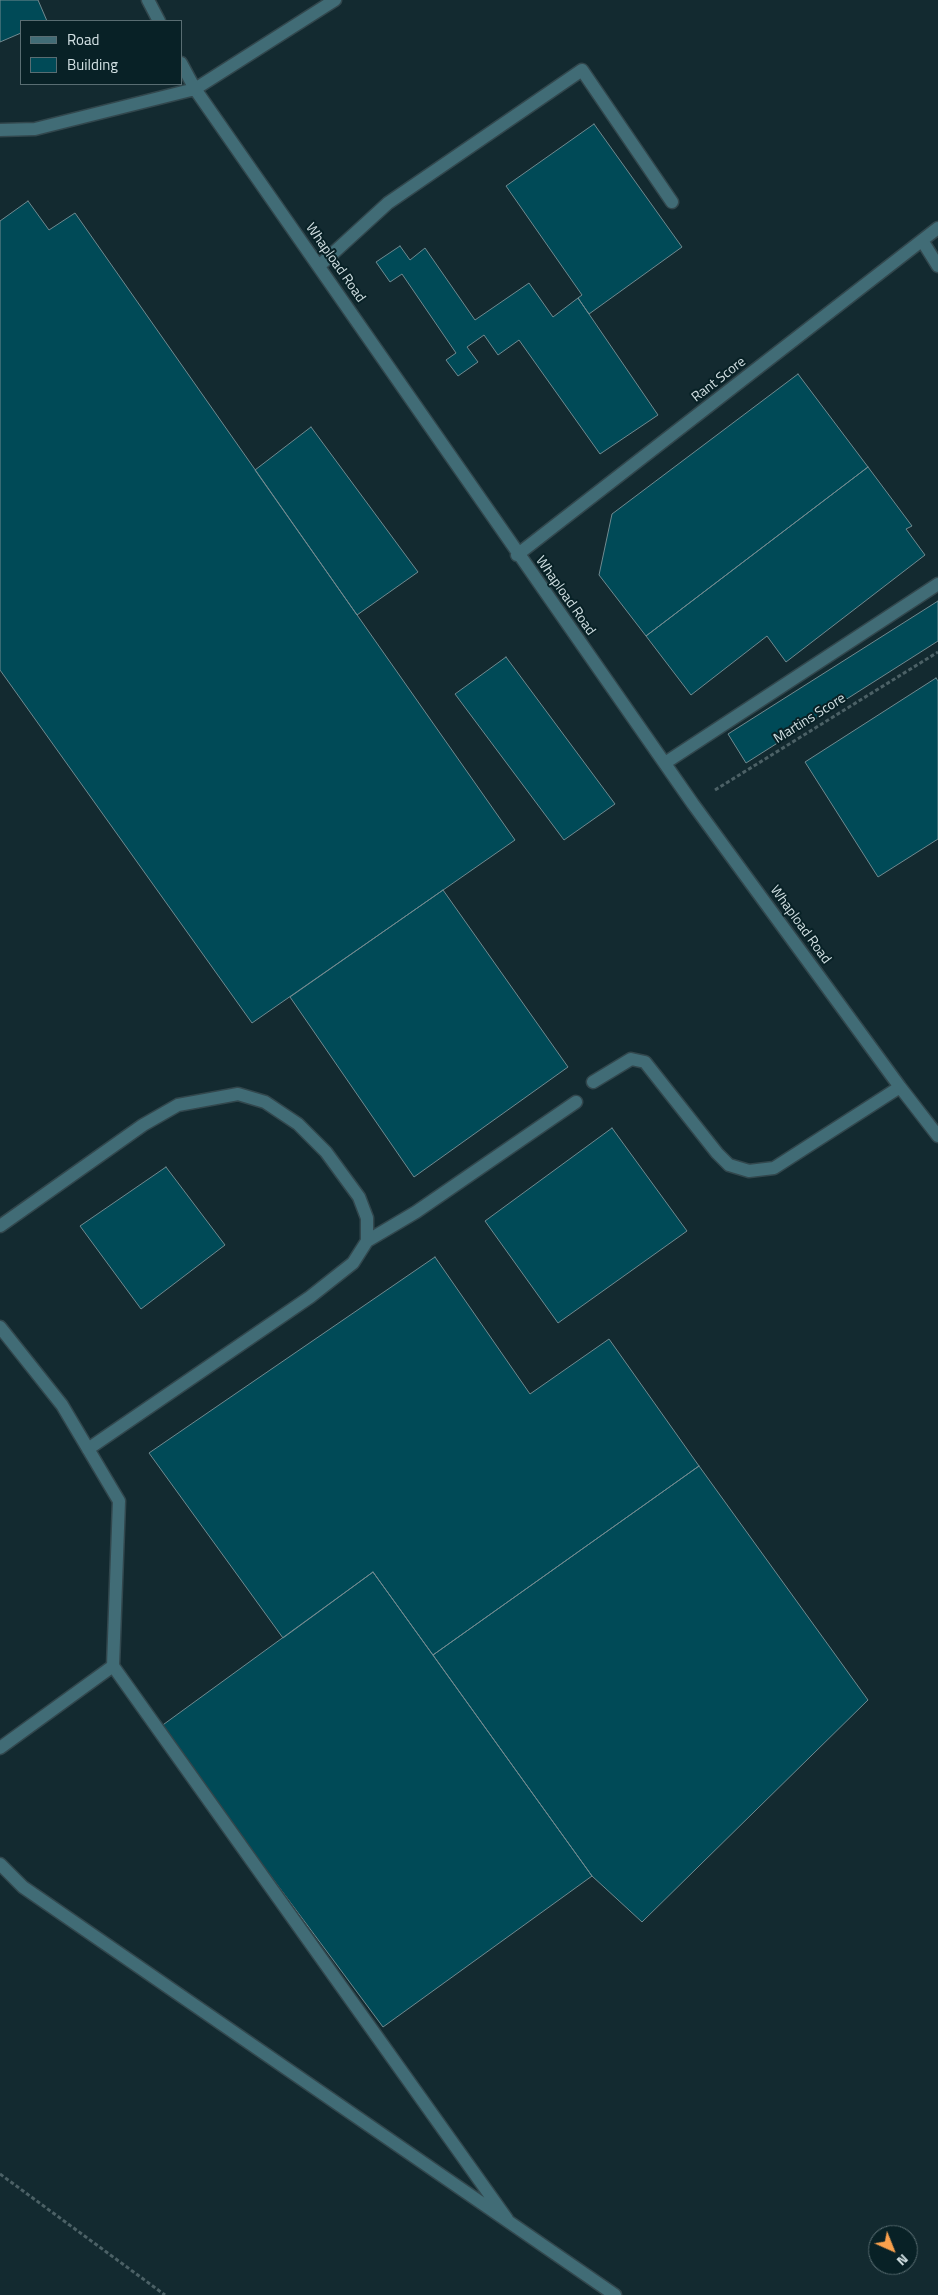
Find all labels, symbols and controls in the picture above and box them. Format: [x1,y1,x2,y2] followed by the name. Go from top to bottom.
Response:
[20,20,182,85] legend
[67,28,99,51] text: Road
[67,53,118,76] text: Building
[302,220,368,306] street label: Whapload Road
[689,354,749,406] street label: Rant Score
[532,553,598,639] street label: Whapload Road
[771,690,849,748] street label: Martins Score
[766,883,834,967] street label: Whapload Road
[868,2225,918,2275] north arrow
[892,2250,914,2271] text: N

